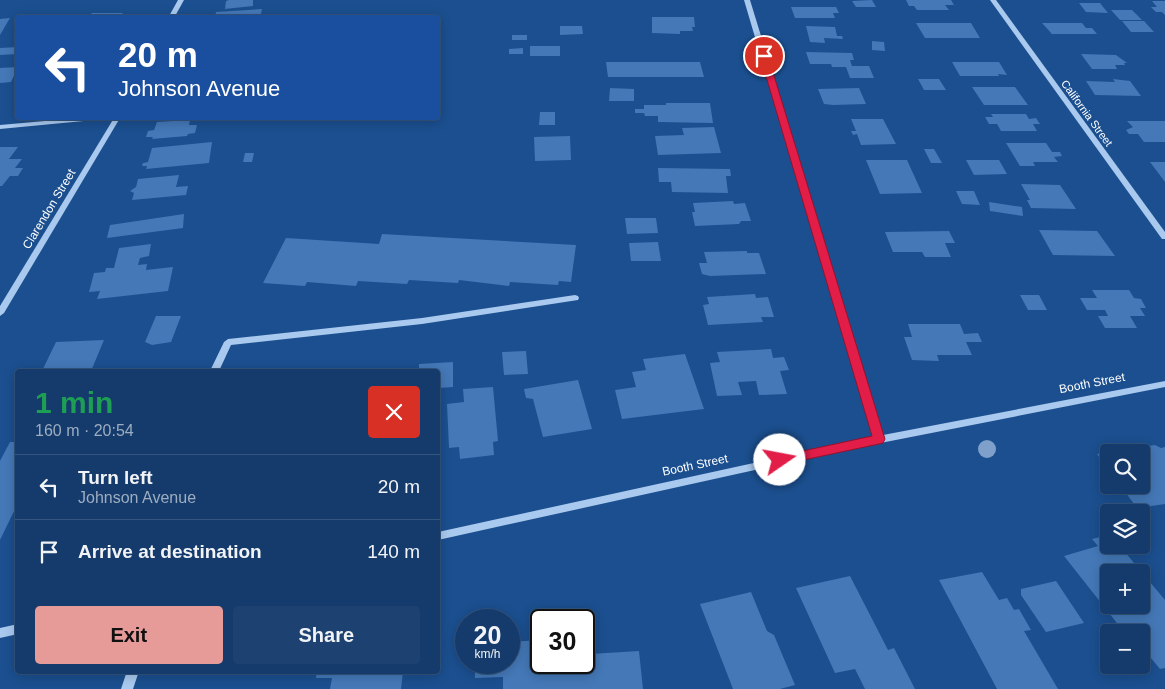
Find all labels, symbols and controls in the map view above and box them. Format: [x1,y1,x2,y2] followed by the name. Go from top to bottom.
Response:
[35,35,100,100] icon: left
[118,35,198,74] text: 20 m
[743,35,785,77] pin
[750,42,778,70] icon: arrive
[118,76,280,101] text: Johnson Avenue
[1059,78,1115,148] street label: California Street
[20,166,79,251] street label: Clarendon Street
[1058,370,1127,396] street label: Booth Street
[35,386,113,419] text: 1 min
[368,386,420,438] button: close
[35,422,134,439] text: 160 m · 20:54
[753,433,805,485] position arrow
[1100,444,1150,674] map controls
[1100,444,1150,494] button: search
[661,451,730,479] street label: Booth Street
[78,467,153,488] text: Turn left
[35,473,63,501] icon: left
[378,476,420,497] text: 20 m
[78,489,196,506] text: Johnson Avenue
[1100,504,1150,554] button: layers
[35,538,63,566] icon: arrive
[78,541,262,562] text: Arrive at destination
[367,541,420,562] text: 140 m
[1100,564,1150,614] button: +
[35,606,223,664] button: Exit
[233,606,420,664] button: Share
[530,609,595,674] speed limit sign: 30
[474,621,501,649] text: 20
[1100,624,1150,674] button: −
[474,647,501,661] text: km/h

